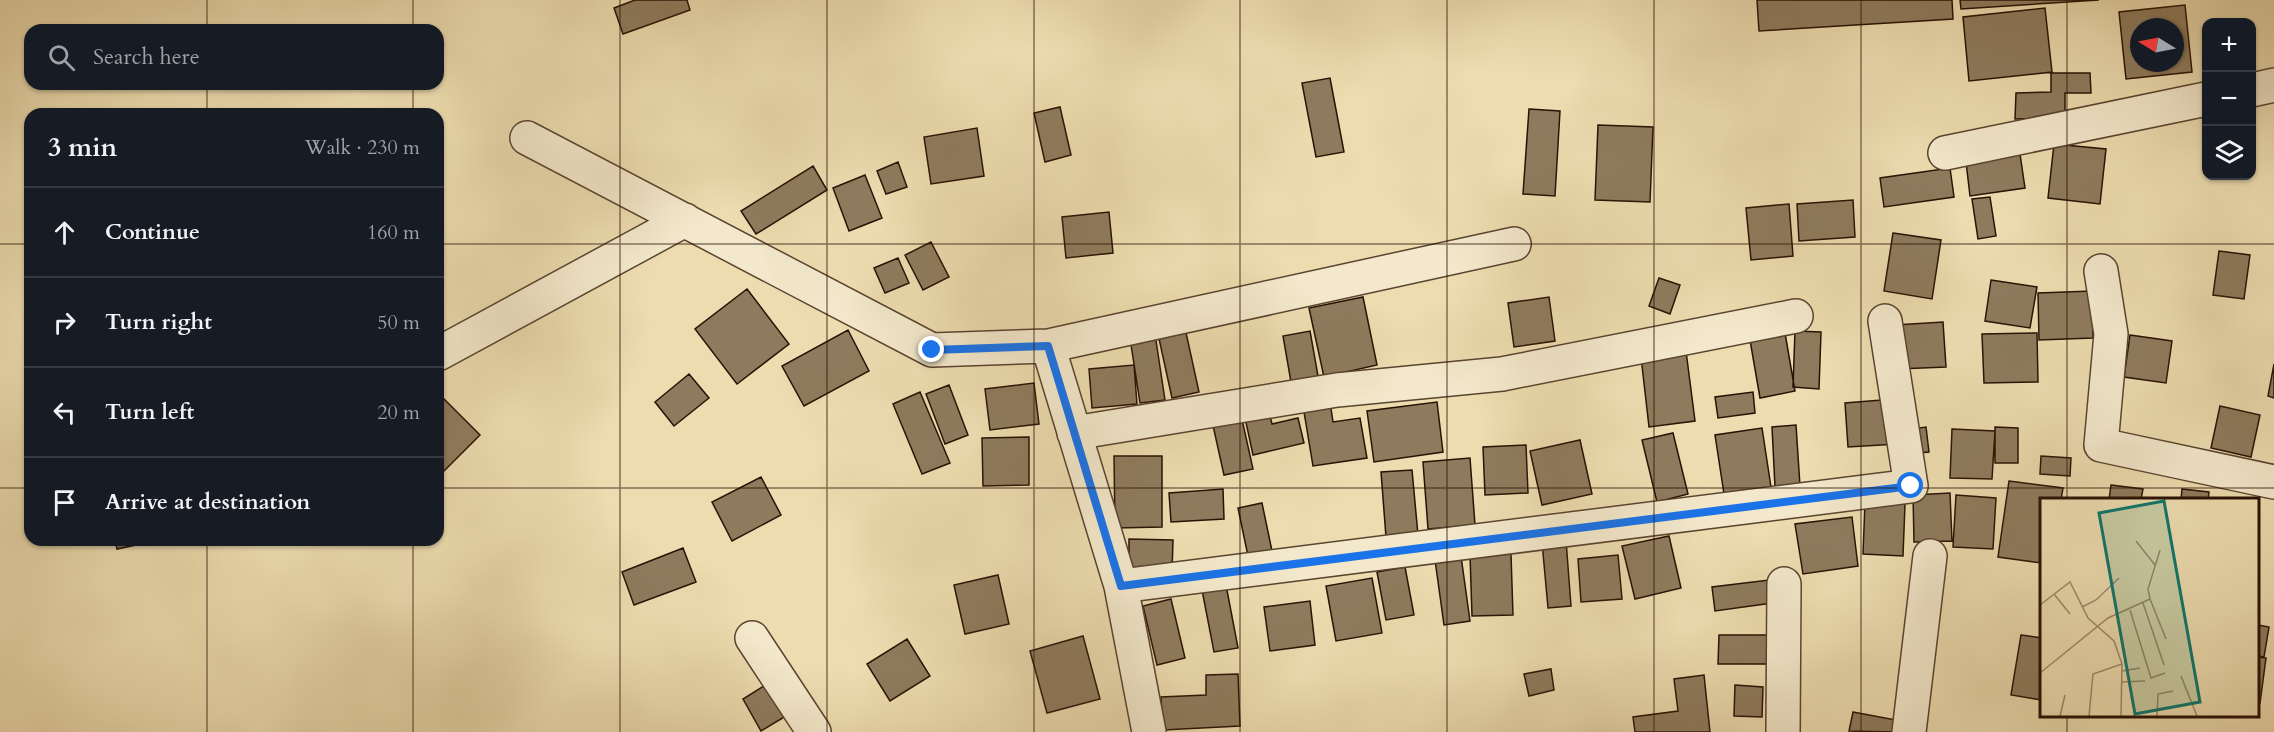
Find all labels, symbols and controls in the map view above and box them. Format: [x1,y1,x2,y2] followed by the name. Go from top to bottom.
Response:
[2130,18,2184,72] north arrow
[2202,18,2256,180] map controls
[2202,18,2256,72] button: +
[24,24,444,90] search box
[45,41,78,74] icon: search
[93,42,200,72] text: Search here
[2202,72,2256,126] button: −
[2202,126,2256,180] button: layers
[48,130,117,165] text: 3 min
[305,134,420,161] text: Walk · 230 m
[48,216,81,249] icon: ahead
[105,217,200,247] text: Continue
[367,219,420,246] text: 160 m
[48,306,81,339] icon: right
[105,307,212,337] text: Turn right
[377,309,420,336] text: 50 m
[918,336,944,362] route end
[48,396,81,429] icon: left
[105,397,194,427] text: Turn left
[377,399,420,426] text: 20 m
[1897,472,1923,498] route start
[48,486,81,519] icon: arrive
[105,487,310,517] text: Arrive at destination
[2040,498,2259,717] inset map

